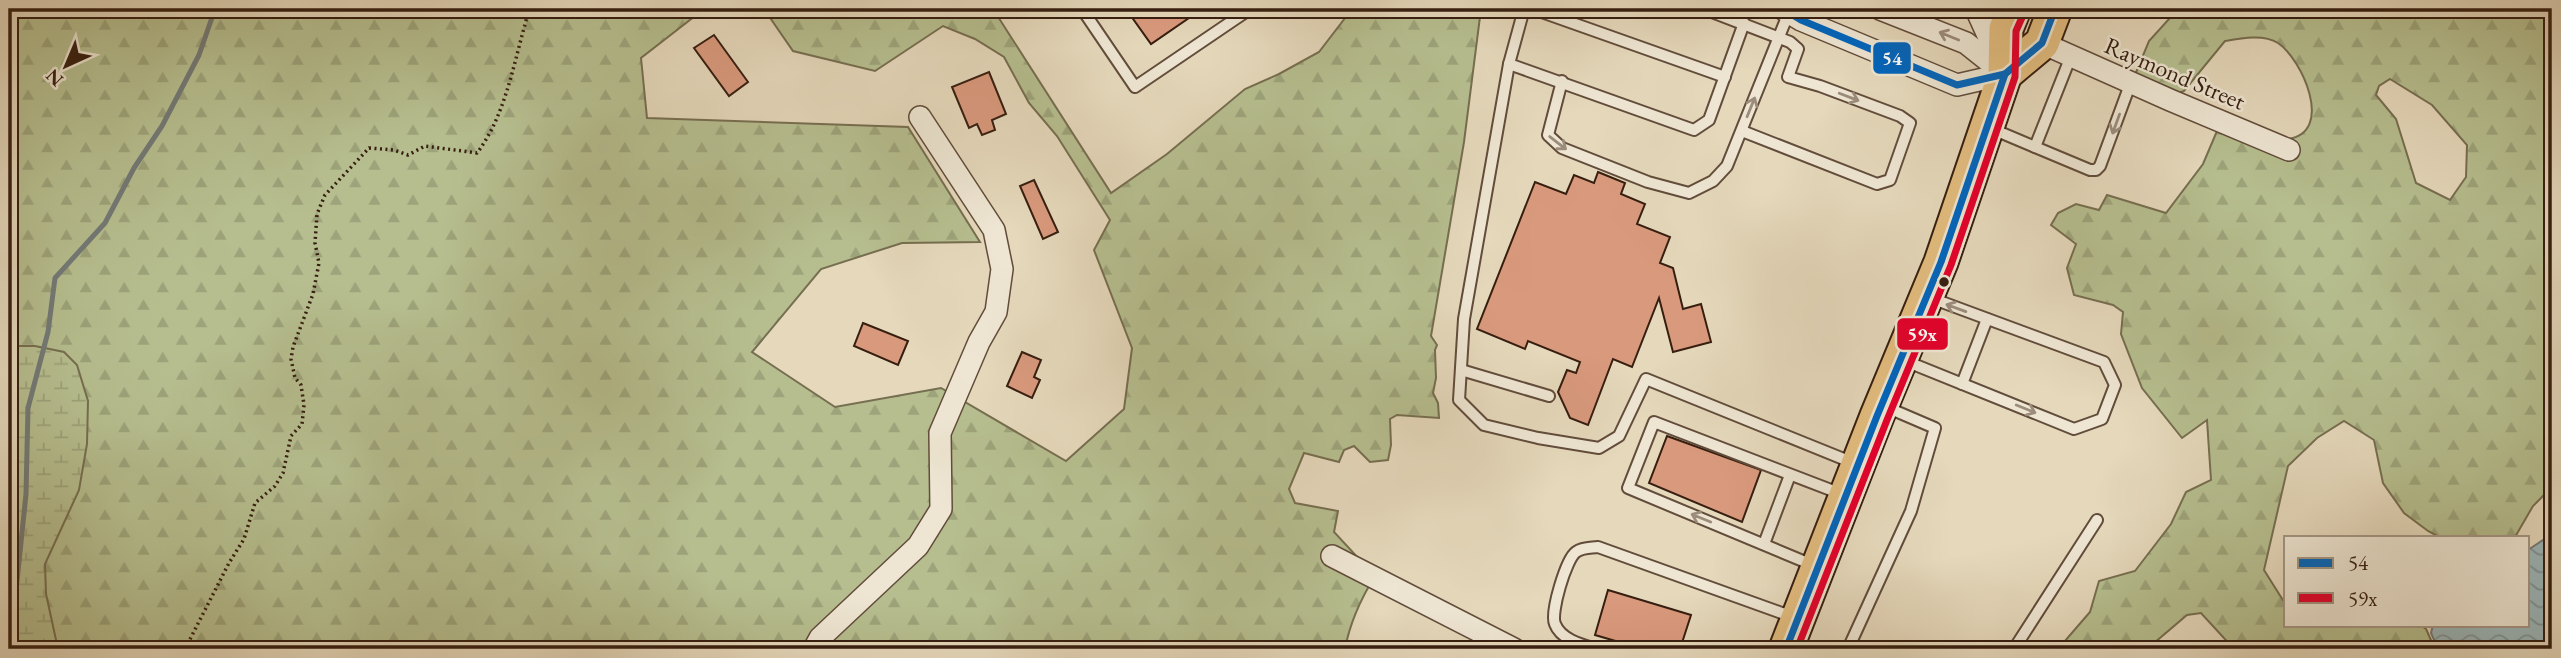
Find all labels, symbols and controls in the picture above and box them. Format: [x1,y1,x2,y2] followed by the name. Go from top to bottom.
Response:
[1938,29,1960,42] one-way arrow
[2100,29,2250,117] street label: Raymond Street
[32,32,102,102] north arrow
[1872,41,1912,75] line badge: 54
[1882,46,1903,71] text: 54
[40,63,69,92] text: N
[1837,92,1859,104] one-way arrow
[1745,97,1758,119] one-way arrow
[2108,113,2121,135] one-way arrow
[1548,135,1566,150] one-way arrow
[1937,275,1951,289] unlabelled marker
[1946,300,1968,313] one-way arrow
[1896,317,1949,351] line badge: 59x
[1907,322,1937,347] text: 59x
[2014,404,2036,417] one-way arrow
[1691,511,1712,524] one-way arrow
[2284,536,2530,626] legend
[2348,549,2369,576] text: 54
[2348,585,2377,612] text: 59x

